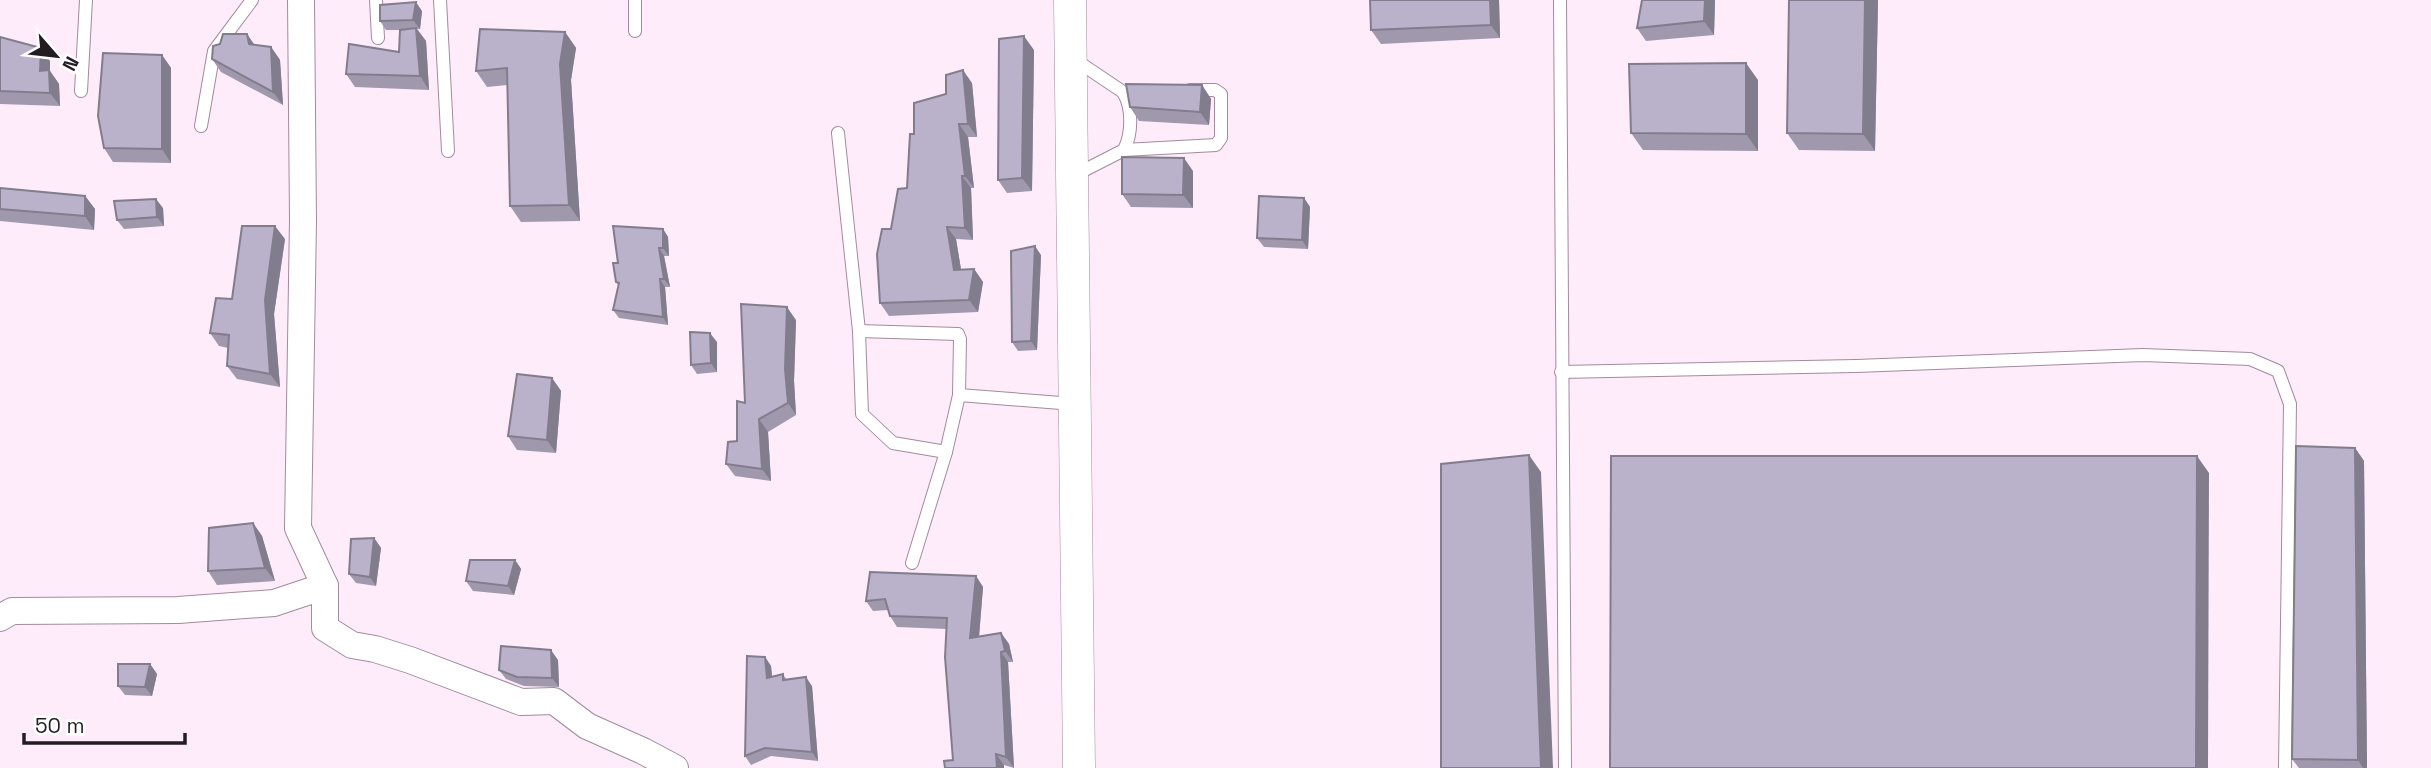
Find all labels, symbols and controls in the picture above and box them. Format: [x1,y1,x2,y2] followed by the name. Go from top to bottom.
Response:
[21,21,91,91] north arrow
[57,52,85,75] text: N
[24,702,186,746] scale bar
[35,712,85,739] text: 50 m

